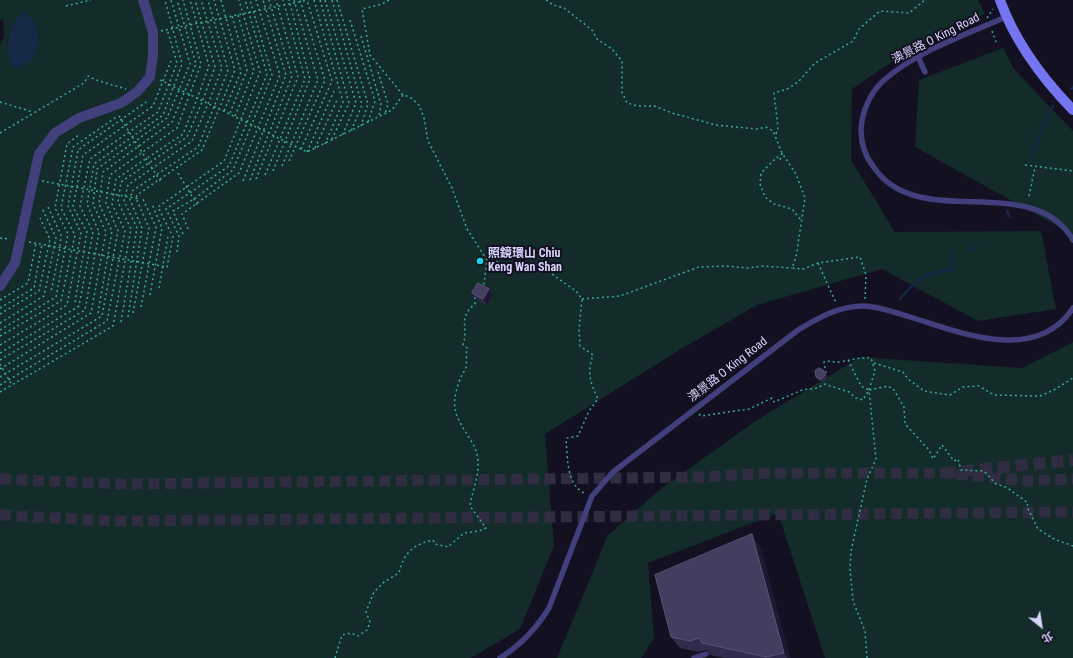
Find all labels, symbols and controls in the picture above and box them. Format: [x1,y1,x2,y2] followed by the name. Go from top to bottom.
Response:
[890,11,982,67] street label: 澳景路 O King Road
[488,247,562,275] place label: 照鏡環山 Chiu Keng Wan Shan
[475,256,485,266] marker: 照鏡環山 Chiu Keng Wan Shan
[686,335,770,405] street label: 澳景路 O King Road
[1021,606,1061,646] north arrow
[1039,628,1055,645] text: 北

